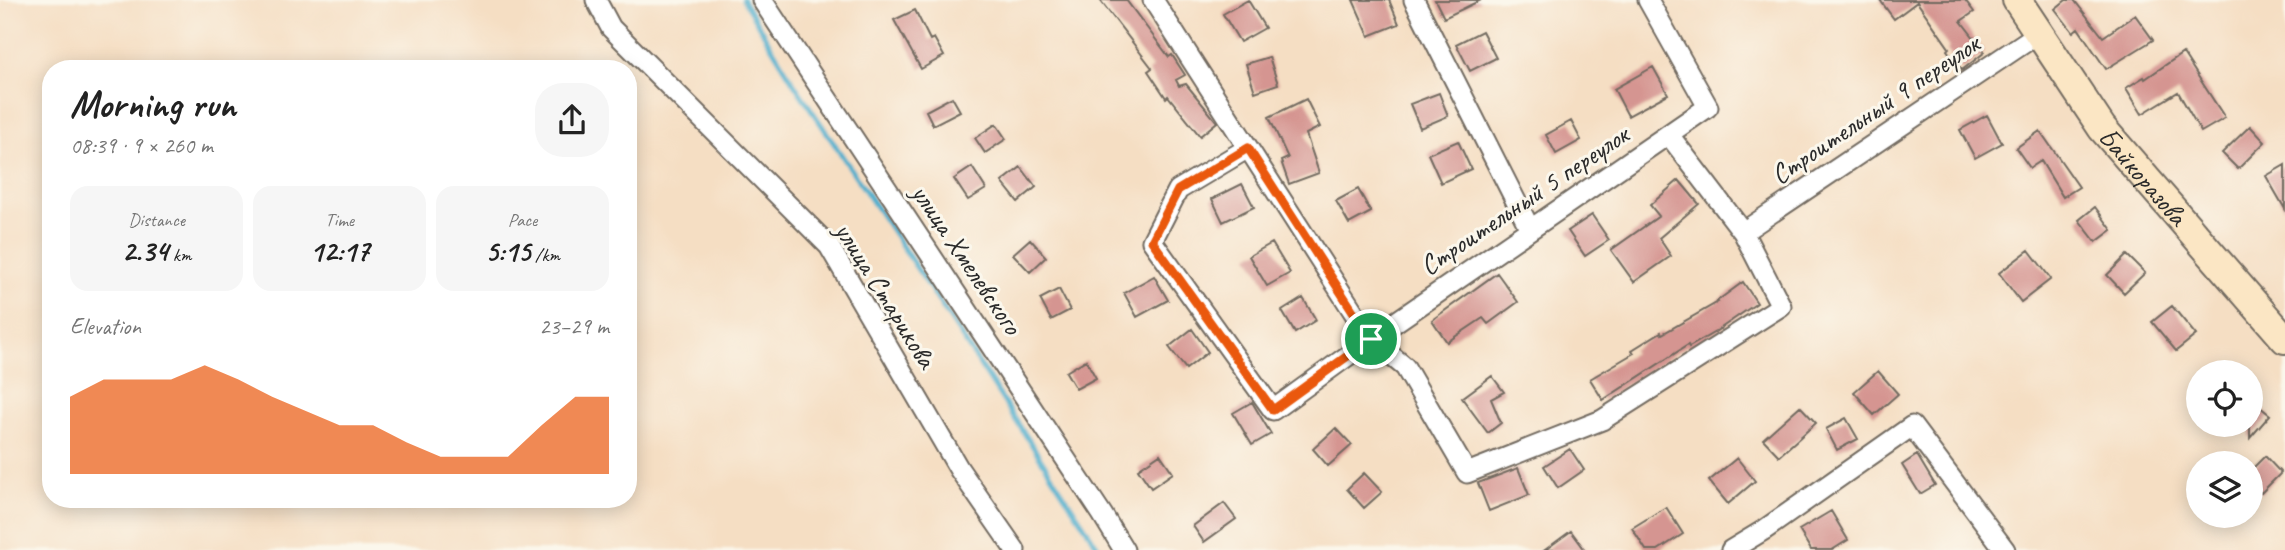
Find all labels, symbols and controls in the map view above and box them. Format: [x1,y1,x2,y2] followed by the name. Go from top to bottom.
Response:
[1764,25,1988,192] street label: Строительный 9 переулок
[70,81,236,128] text: Morning run
[535,83,609,157] button: share
[1413,116,1637,283] street label: Строительный 5 переулок
[2091,120,2197,233] street label: Байкоразова
[70,131,213,160] text: 08:39 · 9 × 260 m
[903,175,1031,343] street label: улица Хмелевского
[128,208,185,232] text: Distance
[325,208,354,232] text: Time
[508,208,537,232] text: Pace
[826,214,946,376] street label: улица Старикова
[122,232,168,270] text: 2.34
[310,232,369,270] text: 12:17
[485,232,531,270] text: 5:15
[168,243,191,267] text: km
[531,243,560,267] text: /km
[1341,309,1401,369] pin
[70,312,141,341] text: Elevation
[539,312,609,341] text: 23–29 m
[1352,320,1390,358] icon: arrive
[2186,360,2263,528] map controls
[2186,360,2263,437] button: locate
[2186,451,2263,528] button: layers

